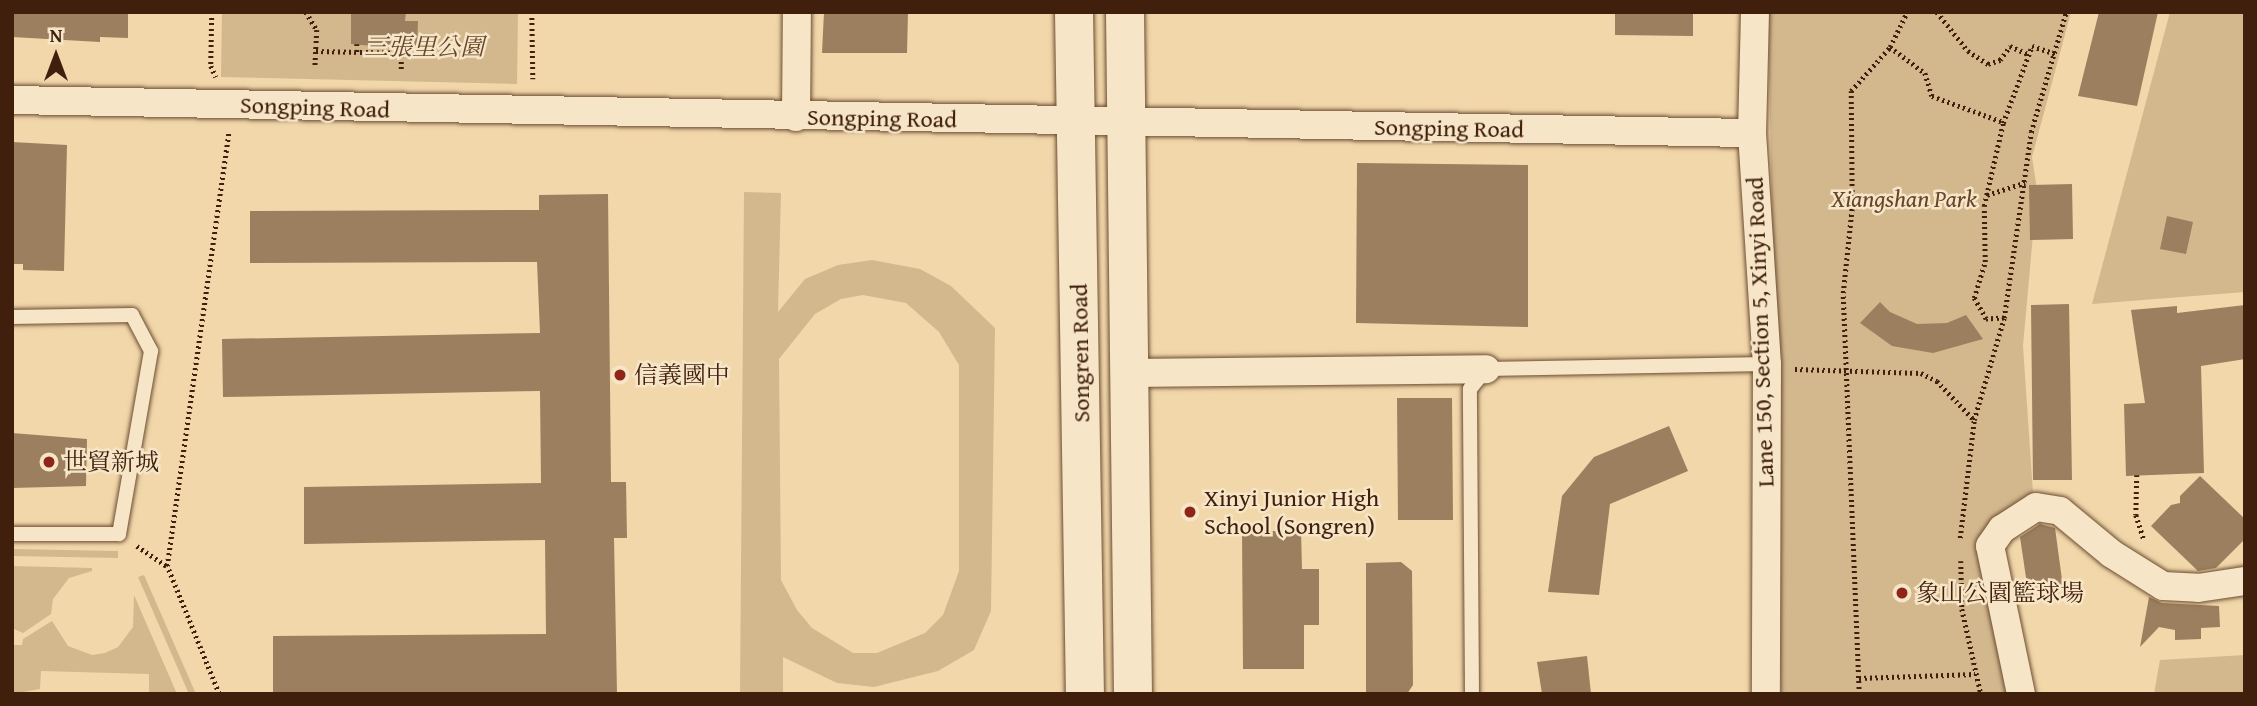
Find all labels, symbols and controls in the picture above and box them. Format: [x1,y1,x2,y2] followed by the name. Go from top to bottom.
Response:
[21,21,91,91] north arrow
[50,21,62,49] text: N
[364,33,484,61] park label: 三張里公園
[240,90,390,124] street label: Songping Road
[807,102,957,134] street label: Songping Road
[1374,112,1524,144] street label: Songping Road
[1740,176,1780,488] street label: Lane 150, Section 5, Xinyi Road
[1831,185,1977,213] park label: Xiangshan Park
[1064,283,1096,423] street label: Songren Road
[634,361,730,389] place label: 信義國中
[612,367,628,383] marker: 信義國中
[63,448,159,476] place label: 世貿新城
[41,454,57,470] marker: 世貿新城
[1204,484,1379,540] place label: Xinyi Junior High School (Songren)
[1182,504,1198,520] marker: Xinyi Junior High School (Songren)
[1916,579,2084,607] place label: 象山公園籃球場
[1894,585,1910,601] marker: 象山公園籃球場

